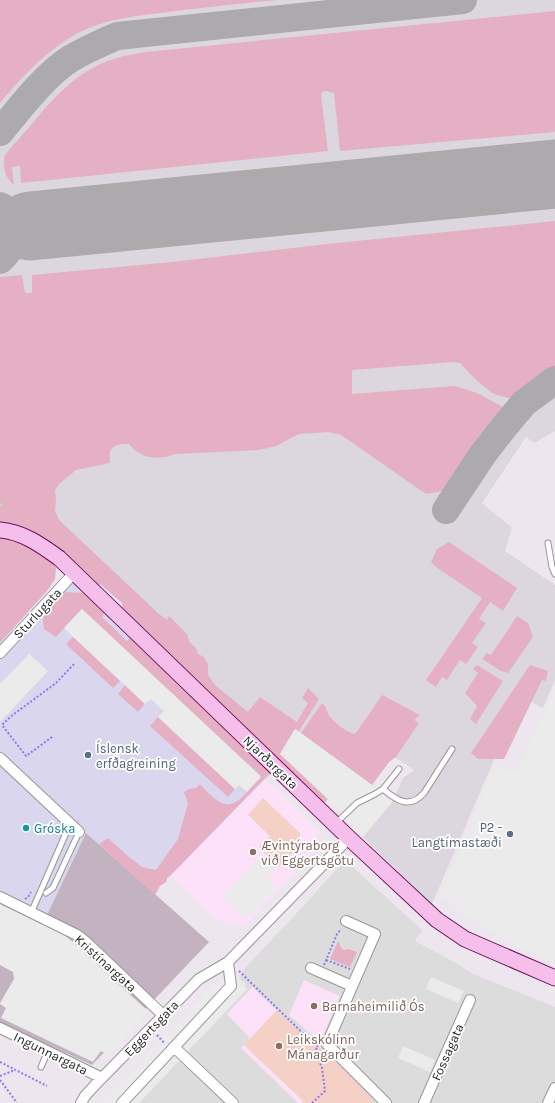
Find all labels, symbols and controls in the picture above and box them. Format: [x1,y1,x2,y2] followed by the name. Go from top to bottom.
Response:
[10,585,64,642] street label: Sturlugata
[240,733,301,792] street label: Njarðargata
[96,739,176,771] place label: Íslensk erfðagreining
[83,750,93,760] marker: Íslensk erfðagreining
[412,820,502,850] place label: P2 - Langtímastæði
[34,821,76,836] place label: Gróska
[21,823,31,833] marker: Gróska
[505,829,515,839] marker: P2 - Langtímastæði
[261,838,354,868] place label: Ævintýraborg við Eggertsgötu
[248,847,258,857] marker: Ævintýraborg við Eggertsgötu
[72,932,140,995] street label: Kristínargata
[121,997,182,1059] street label: Eggertsgata
[322,998,425,1014] place label: Barnaheimilið Ós
[309,1001,319,1011] marker: Barnaheimilið Ós
[428,1021,467,1083] street label: Fossagata
[11,1029,90,1078] street label: Ingunnargata
[287,1032,360,1062] place label: Leikskólinn Mánagarður
[274,1041,284,1051] marker: Leikskólinn Mánagarður

